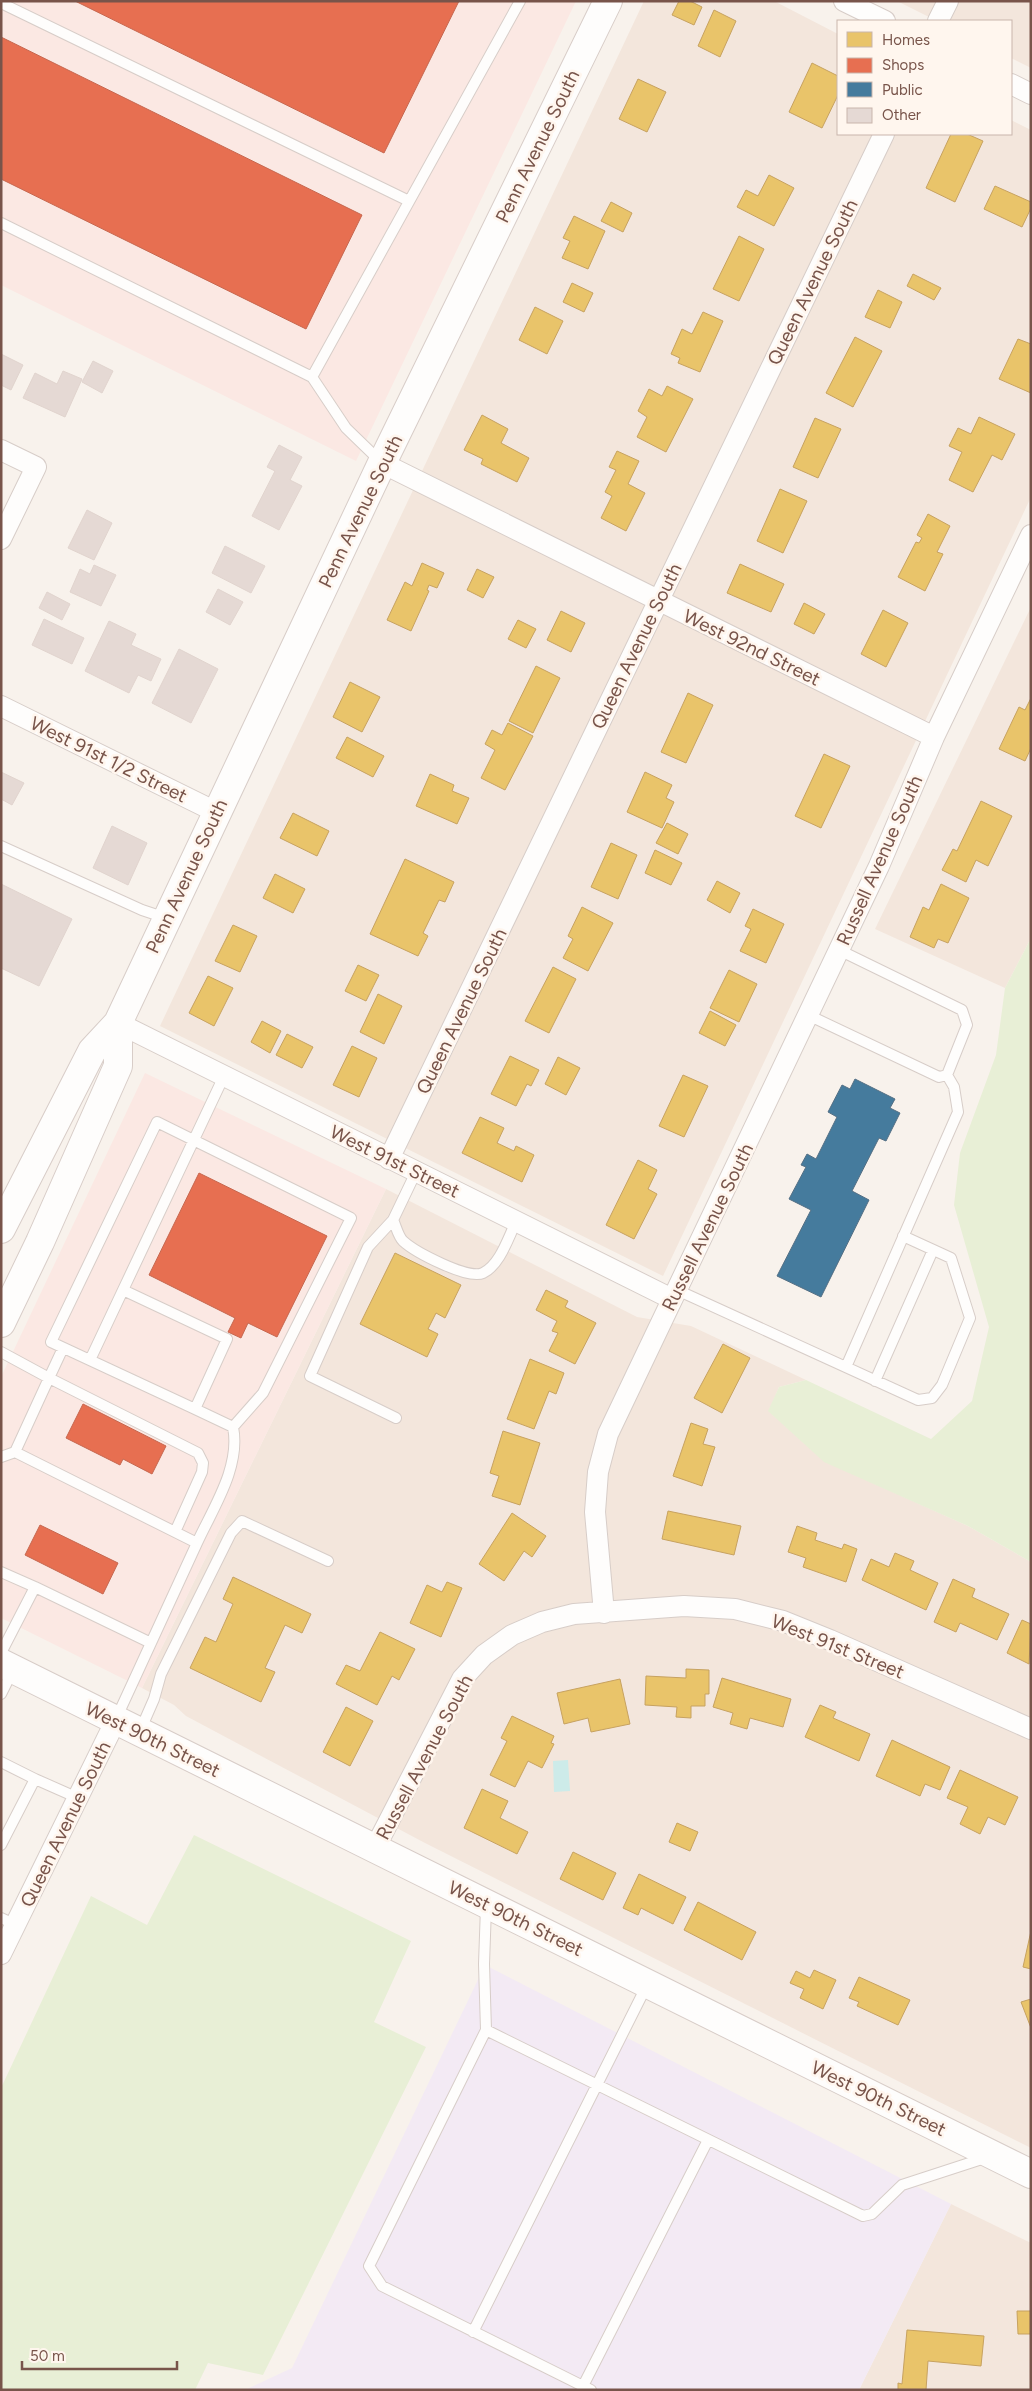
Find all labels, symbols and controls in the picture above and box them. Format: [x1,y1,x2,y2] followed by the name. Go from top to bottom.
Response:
[837,20,1012,135] legend
[882,31,930,49] text: Homes
[882,56,924,74] text: Shops
[490,66,584,226] street label: Penn Avenue South
[882,81,923,99] text: Public
[882,106,921,124] text: Other
[762,196,863,369] street label: Queen Avenue South
[313,431,407,591] street label: Penn Avenue South
[586,560,687,733] street label: Queen Avenue South
[680,604,824,691] street label: West 92nd Street
[27,711,191,807] street label: West 91st 1/2 Street
[832,772,927,949] street label: Russell Avenue South
[141,796,232,957] street label: Penn Avenue South
[411,925,512,1098] street label: Queen Avenue South
[326,1120,463,1203] street label: West 91st Street
[657,1140,758,1315] street label: Russell Avenue South
[768,1609,908,1684] street label: West 91st Street
[371,1671,478,1844] street label: Russell Avenue South
[82,1697,224,1782] street label: West 90th Street
[15,1738,116,1911] street label: Queen Avenue South
[445,1876,587,1961] street label: West 90th Street
[808,2056,950,2141] street label: West 90th Street
[22,2338,178,2370] scale bar
[30,2347,65,2365] text: 50 m

